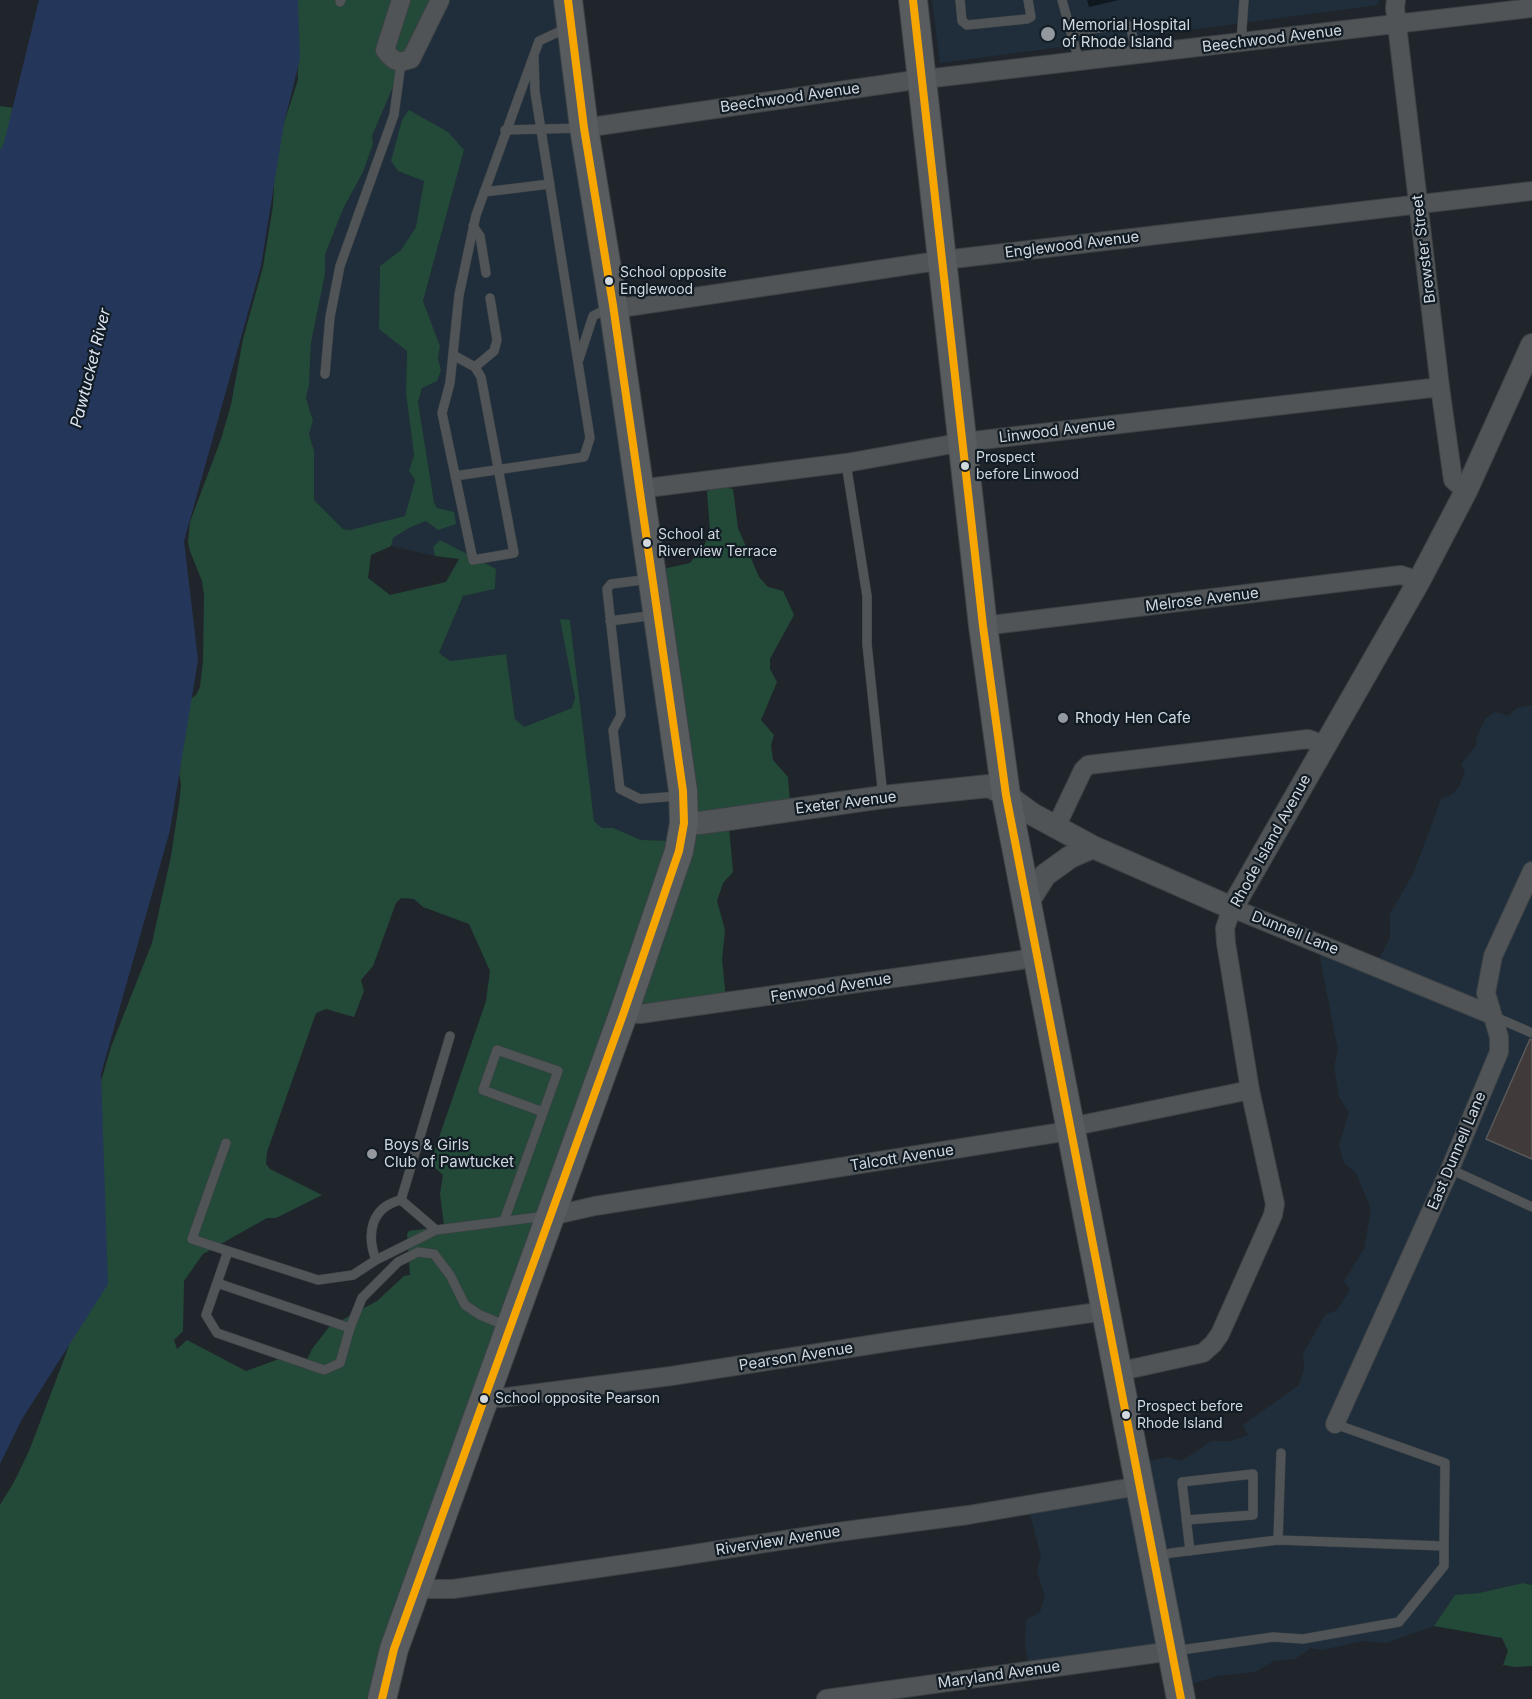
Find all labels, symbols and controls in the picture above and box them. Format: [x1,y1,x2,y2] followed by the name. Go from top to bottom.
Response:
[1062,16,1190,51] place label: Memorial Hospital of Rhode Island
[1201,21,1343,57] street label: Beechwood Avenue
[1039,25,1057,43] marker: Memorial Hospital of Rhode Island
[719,79,861,117] street label: Beechwood Avenue
[1408,194,1440,304] street label: Brewster Street
[1004,228,1140,262] street label: Englewood Avenue
[620,265,727,298] place label: School opposite Englewood
[603,275,615,287] marker: School opposite Englewood
[67,306,115,430] water label: Pawtucket River
[998,415,1116,447] street label: Linwood Avenue
[976,450,1079,482] place label: Prospect before Linwood
[959,460,971,472] marker: Prospect before Linwood
[658,527,777,560] place label: School at Riverview Terrace
[641,537,653,549] marker: School at Riverview Terrace
[1144,584,1260,616] street label: Melrose Avenue
[1075,709,1191,727] place label: Rhody Hen Cafe
[1056,711,1070,725] marker: Rhody Hen Cafe
[1227,772,1315,910] street label: Rhode Island Avenue
[794,788,898,818] street label: Exeter Avenue
[1249,907,1341,959] street label: Dunnell Lane
[769,970,893,1006] street label: Fenwood Avenue
[1424,1089,1490,1213] street label: East Dunnell Lane
[384,1136,514,1171] place label: Boys & Girls Club of Pawtucket
[849,1141,955,1175] street label: Talcott Avenue
[365,1147,379,1161] marker: Boys & Girls Club of Pawtucket
[738,1339,854,1375] street label: Pearson Avenue
[495,1391,660,1407] place label: School opposite Pearson
[478,1393,490,1405] marker: School opposite Pearson
[1137,1399,1243,1432] place label: Prospect before Rhode Island
[1120,1409,1132,1421] marker: Prospect before Rhode Island
[714,1522,842,1560] street label: Riverview Avenue
[937,1658,1061,1692] street label: Maryland Avenue

